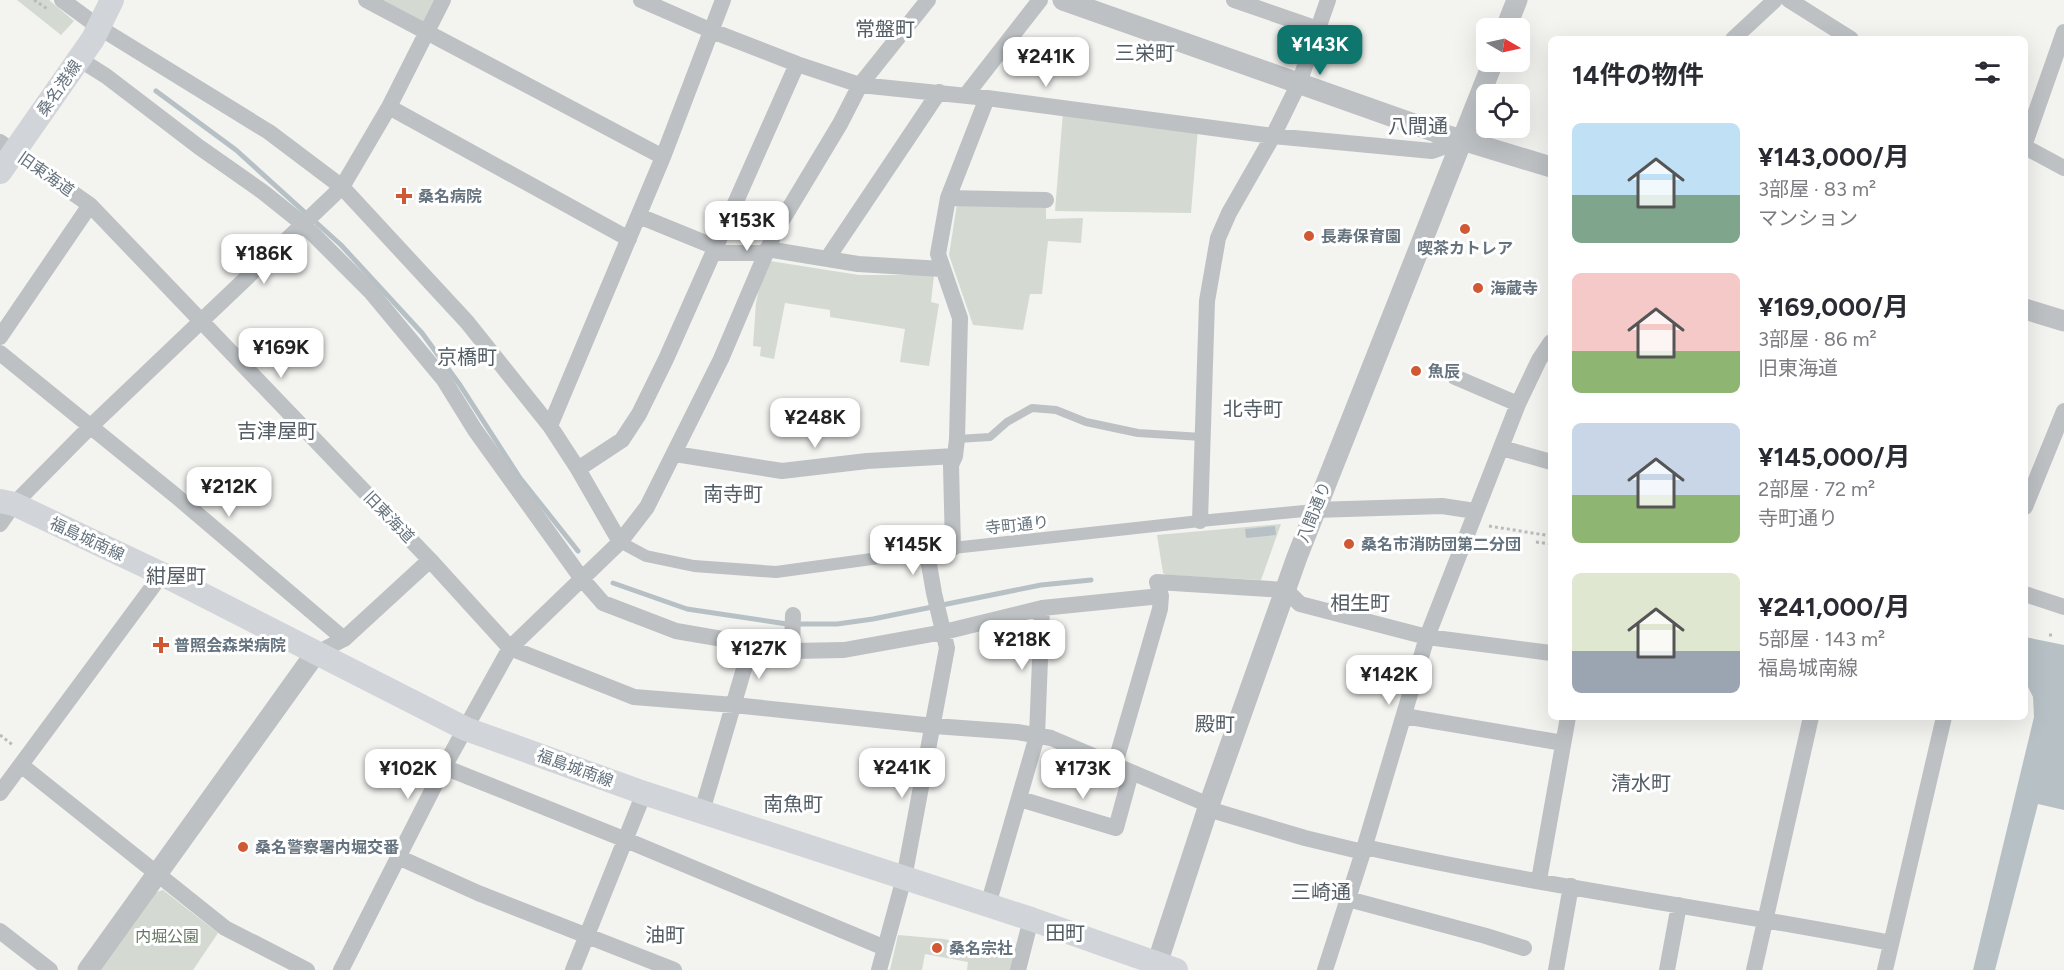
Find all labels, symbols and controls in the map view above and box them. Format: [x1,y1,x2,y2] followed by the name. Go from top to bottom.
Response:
[855,17,915,41] district label: 常盤町
[1476,18,1530,72] north arrow
[1476,18,1530,138] map controls
[1278,25,1362,76] pin: ¥143K
[1291,32,1349,56] text: ¥143K
[1004,37,1088,88] pin: ¥241K
[1115,41,1175,65] district label: 三栄町
[1017,44,1075,68] text: ¥241K
[33,56,85,120] street label: 桑名港線
[1971,56,2004,89] icon: filters
[1572,59,1703,91] text: 14件の物件
[1476,84,1530,138] button: locate
[1388,114,1448,138] district label: 八間通
[1758,141,1910,173] text: ¥143,000/月
[1620,147,1692,219] icon: home
[14,148,78,200] street label: 旧東海道
[1758,177,1876,201] text: 3部屋 · 83 m²
[395,187,413,205] marker: 桑名病院
[418,187,482,206] place label: 桑名病院
[705,201,789,252] pin: ¥153K
[1758,206,1858,230] text: マンション
[719,208,775,232] text: ¥153K
[1458,222,1472,236] marker: 喫茶カトレア
[1321,227,1401,246] place label: 長寿保育園
[1302,229,1316,243] marker: 長寿保育園
[222,234,306,285] pin: ¥186K
[1417,239,1513,258] place label: 喫茶カトレア
[235,241,293,265] text: ¥186K
[1490,279,1538,298] place label: 海蔵寺
[1471,281,1485,295] marker: 海蔵寺
[1758,291,1909,323] text: ¥169,000/月
[1620,297,1692,369] icon: home
[1758,327,1877,351] text: 3部屋 · 86 m²
[239,328,323,379] pin: ¥169K
[253,335,309,359] text: ¥169K
[437,345,497,369] district label: 京橋町
[1758,356,1838,380] text: 旧東海道
[1428,362,1460,381] place label: 魚辰
[1409,364,1423,378] marker: 魚辰
[1223,397,1283,421] district label: 北寺町
[773,398,857,449] pin: ¥248K
[784,405,846,429] text: ¥248K
[237,419,317,443] district label: 吉津屋町
[1758,441,1911,473] text: ¥145,000/月
[1620,447,1692,519] icon: home
[187,467,271,518] pin: ¥212K
[201,474,257,498] text: ¥212K
[1758,477,1875,501] text: 2部屋 · 72 m²
[1293,479,1335,545] street label: 八間通り
[703,482,763,506] district label: 南寺町
[360,487,418,547] street label: 旧東海道
[1758,506,1838,530] text: 寺町通り
[984,512,1050,538] street label: 寺町通り
[47,513,127,565] street label: 福島城南線
[871,525,955,576] pin: ¥145K
[884,532,942,556] text: ¥145K
[1361,535,1521,554] place label: 桑名市消防団第二分団
[1342,537,1356,551] marker: 桑名市消防団第二分団
[146,564,206,588] district label: 紺屋町
[1330,591,1390,615] district label: 相生町
[1758,591,1910,623] text: ¥241,000/月
[1620,597,1692,669] icon: home
[980,620,1064,671] pin: ¥218K
[993,627,1051,651] text: ¥218K
[1758,627,1885,651] text: 5部屋 · 143 m²
[717,629,801,680] pin: ¥127K
[152,636,170,654] marker: 普照会森栄病院
[174,636,286,655] place label: 普照会森栄病院
[731,636,787,660] text: ¥127K
[1347,655,1431,706] pin: ¥142K
[1758,656,1858,680] text: 福島城南線
[1360,662,1418,686] text: ¥142K
[1195,712,1235,736] district label: 殿町
[534,745,616,791] street label: 福島城南線
[860,748,944,799] pin: ¥241K
[366,749,450,800] pin: ¥102K
[1041,749,1125,800] pin: ¥173K
[873,755,931,779] text: ¥241K
[379,756,437,780] text: ¥102K
[1055,756,1111,780] text: ¥173K
[1611,771,1671,795] district label: 清水町
[763,792,823,816] district label: 南魚町
[255,838,399,857] place label: 桑名警察署内堀交番
[236,840,250,854] marker: 桑名警察署内堀交番
[1291,880,1351,904] district label: 三崎通
[1045,921,1085,945] district label: 田町
[645,923,685,947] district label: 油町
[135,927,199,946] park label: 内堀公園
[949,939,1013,958] place label: 桑名宗社
[930,941,944,955] marker: 桑名宗社

